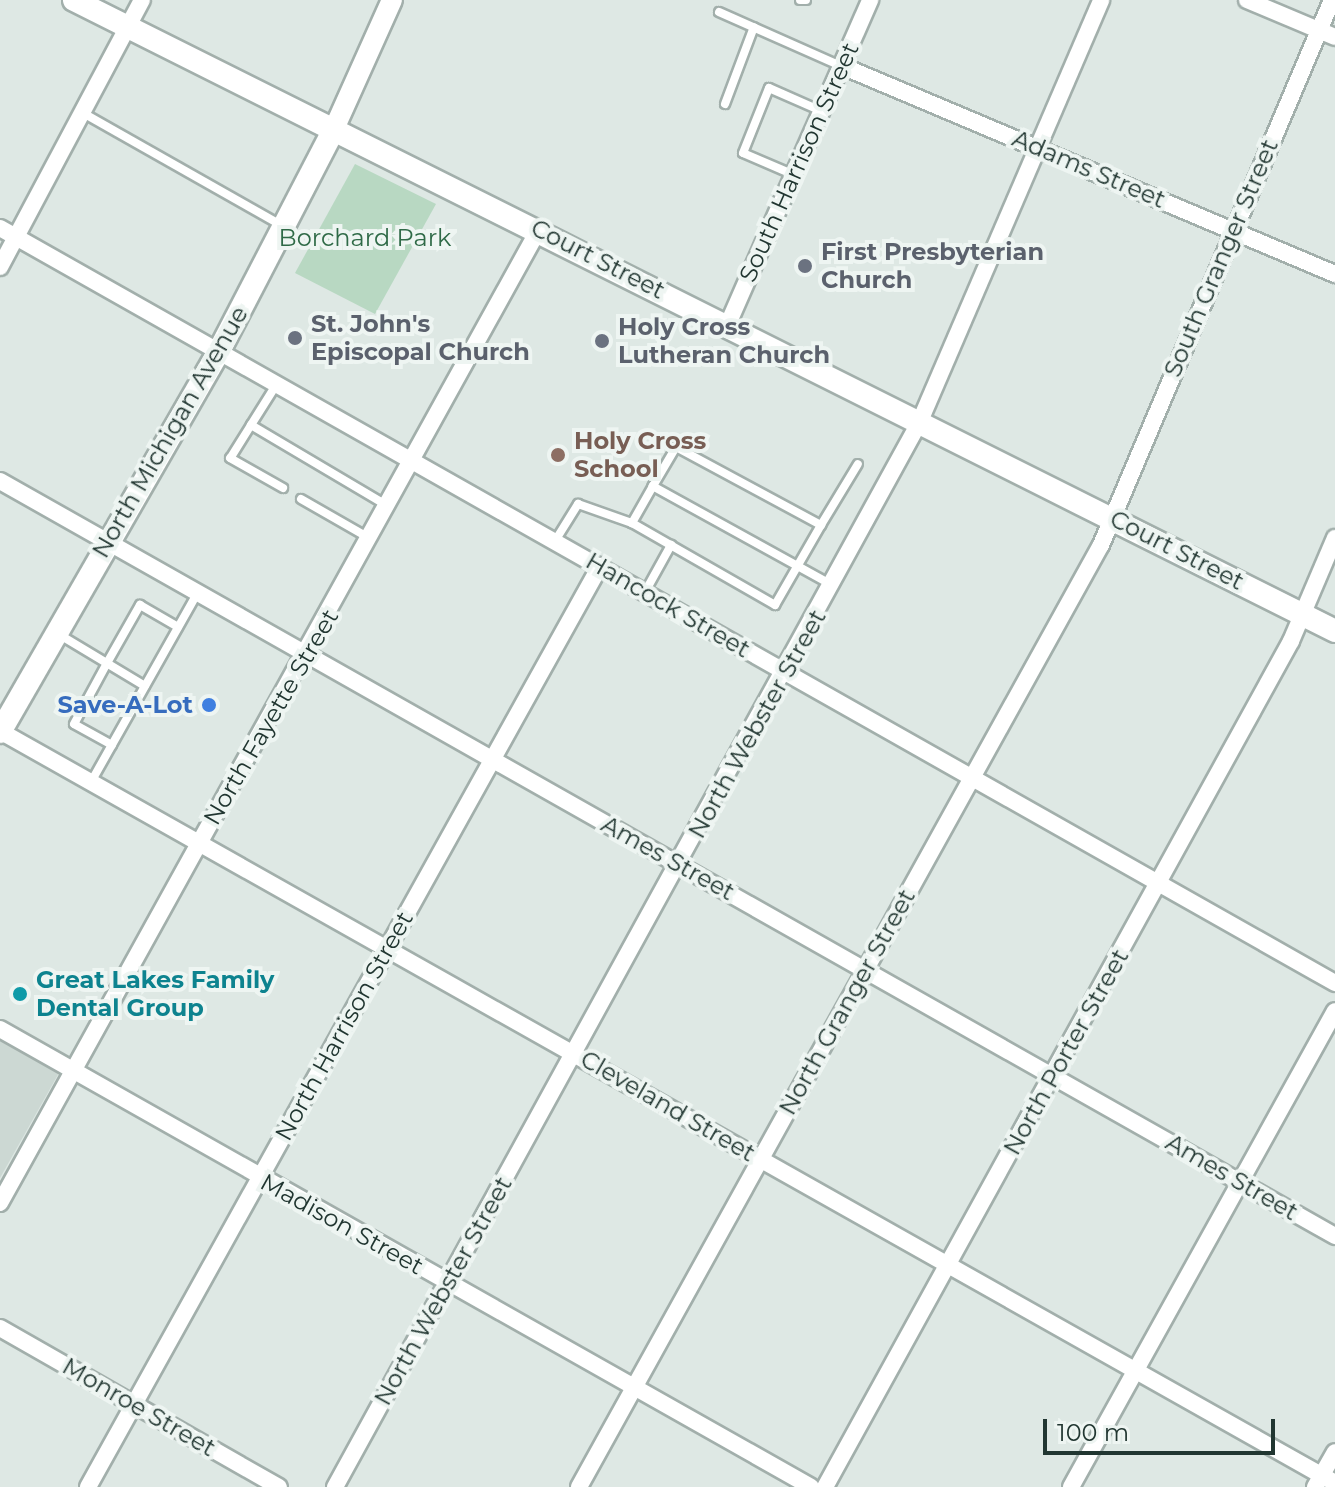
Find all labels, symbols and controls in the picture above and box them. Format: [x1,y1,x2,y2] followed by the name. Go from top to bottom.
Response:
[733,38,865,286] street label: South Harrison Street
[1008,124,1170,214] street label: Adams Street
[1158,135,1284,381] street label: South Granger Street
[526,213,670,305] street label: Court Street
[279,224,451,252] park label: Borchard Park
[821,238,1044,294] place label: First Presbyterian Church
[796,257,814,275] marker: First Presbyterian Church
[86,301,254,563] street label: North Michigan Avenue
[311,310,530,366] place label: St. John's Episcopal Church
[618,313,830,369] place label: Holy Cross Lutheran Church
[286,329,304,347] marker: St. John's Episcopal Church
[593,332,611,350] marker: Holy Cross Lutheran Church
[574,427,706,483] place label: Holy Cross School
[549,446,567,464] marker: Holy Cross School
[1105,504,1249,596] street label: Court Street
[581,546,755,664] street label: Hancock Street
[197,604,345,830] street label: North Fayette Street
[682,605,832,843] street label: North Webster Street
[57,691,193,719] place label: Save-A-Lot
[200,696,218,714] marker: Save-A-Lot
[596,810,740,906] street label: Ames Street
[773,884,921,1120] street label: North Granger Street
[269,906,419,1146] street label: North Harrison Street
[997,944,1135,1160] street label: North Porter Street
[36,966,274,1022] place label: Great Lakes Family Dental Group
[11,985,29,1003] marker: Great Lakes Family Dental Group
[576,1044,760,1168] street label: Cleveland Street
[1161,1128,1303,1226] street label: Ames Street
[256,1167,428,1281] street label: Madison Street
[368,1172,518,1410] street label: North Webster Street
[57,1352,221,1462] street label: Monroe Street
[1047,1403,1279,1453] scale bar
[1057,1418,1129,1447] text: 100 m

